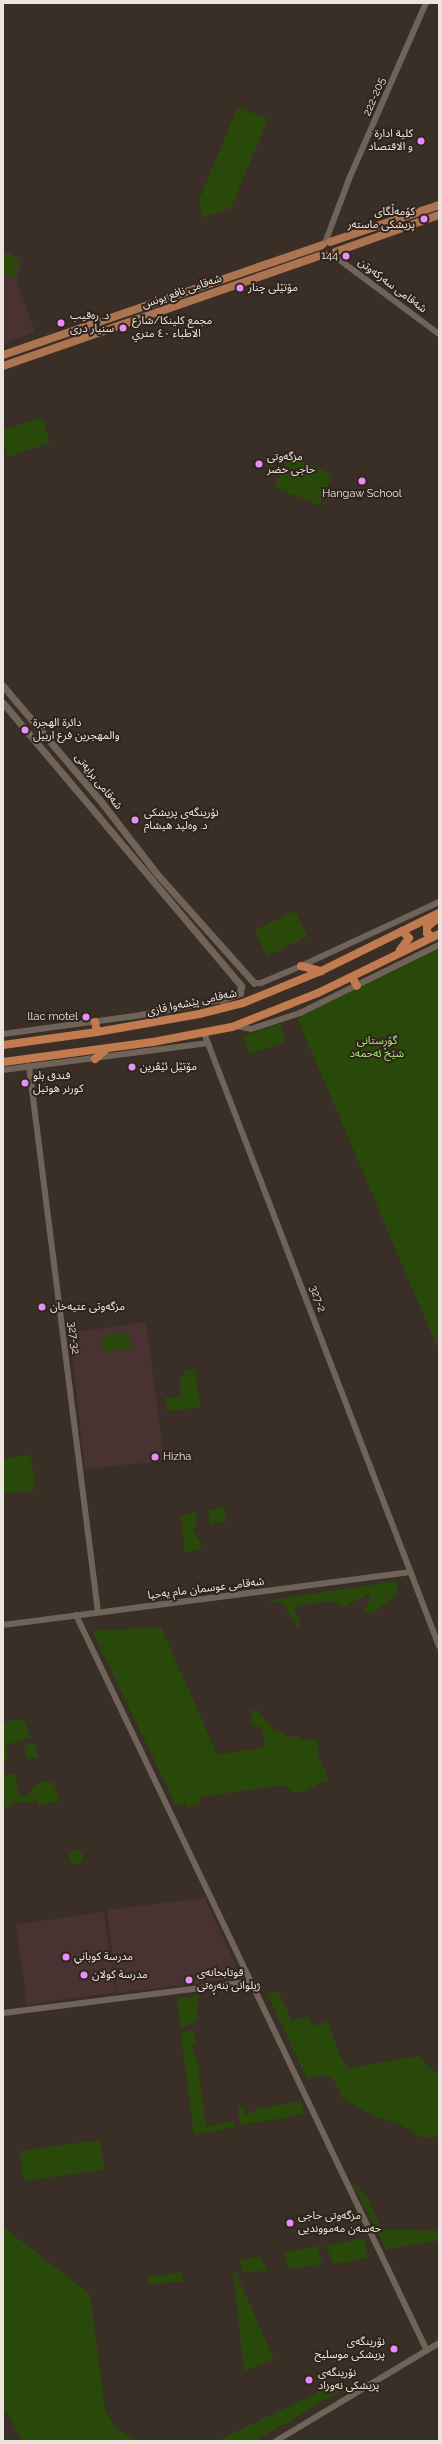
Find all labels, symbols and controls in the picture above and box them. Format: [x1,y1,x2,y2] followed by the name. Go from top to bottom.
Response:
[361,76,389,118] street label: 222-205
[368,128,413,154] place label: كلية ادارة و الاقتصاد
[416,136,426,146] marker: كلية ادارة و الاقتصاد
[347,206,415,232] place label: کۆمەڵگای پزیشکی ماستەر
[418,213,430,225] marker: کۆمەڵگای پزیشکی ماستەر
[321,249,338,263] place label: 144
[341,251,351,261] marker: 144
[355,256,429,316] street label: شەقامی سەرکەوتن
[140,272,224,312] street label: شەقامی نافع یونس
[248,281,298,295] place label: مۆتێلی چنار
[235,283,245,293] marker: مۆتێلی چنار
[70,310,114,336] place label: د. ڕەقیب سنیار دری
[132,315,212,341] place label: مجمع كلينكا/شارع الاطباء ٤٠ متري
[55,317,67,329] marker: د. ڕەقیب سنیار دری
[117,322,129,334] marker: مجمع كلينكا/شارع الاطباء ٤٠ متري
[267,451,315,477] place label: مزگه‌وتی حاجی خضر
[254,459,264,469] marker: مزگه‌وتی حاجی خضر
[357,476,367,486] marker: Hangaw School
[322,487,402,501] place label: Hangaw School
[33,717,120,743] place label: دائرة الهجرة والمهجرين فرع اربيل
[20,725,30,735] marker: دائرة الهجرة والمهجرين فرع اربيل
[71,751,125,813] street label: شەقامی برایەتی
[144,807,219,833] place label: نۆرینگەی پزیشکی د. وەلید هیشام
[129,814,141,826] marker: نۆرینگەی پزیشکی د. وەلید هیشام
[146,987,238,1019] street label: شەقامی پێشەوا قازی
[28,1010,78,1024] place label: llac motel
[81,1012,91,1022] marker: llac motel
[350,1035,404,1061] park label: گۆڕستانی شێخ ئەحمەد
[140,1060,197,1074] place label: مۆتێل ئێڤرین
[127,1062,137,1072] marker: مۆتێل ئێڤرین
[33,1070,83,1096] place label: فندق بلو كورنر هوتيل
[20,1078,30,1088] marker: فندق بلو كورنر هوتيل
[306,1284,328,1314] street label: 327-2
[50,1300,125,1314] place label: مزگەوتی عتیەخان
[37,1302,47,1312] marker: مزگەوتی عتیەخان
[64,1321,82,1355] street label: 327-32
[163,1450,191,1464] place label: Hizha
[150,1452,160,1462] marker: Hizha
[147,1575,265,1603] street label: شەقامی عوسمان مام یەحیا
[74,1950,133,1964] place label: مدرسة كوباني
[61,1952,71,1962] marker: مدرسة كوباني
[197,1967,260,1993] place label: قوتابخانەی ژیلوانی بنەڕەتی
[92,1968,148,1982] place label: مدرسة كولان
[79,1970,89,1980] marker: مدرسة كولان
[184,1975,194,1985] marker: قوتابخانەی ژیلوانی بنەڕەتی
[298,2210,381,2236] place label: مزگەوتی حاجی حەسەن مەمووندیی
[285,2218,295,2228] marker: مزگەوتی حاجی حەسەن مەمووندیی
[314,2336,385,2362] place label: نۆرینگەی پزیشکی موسلیح
[388,2343,400,2355] marker: نۆرینگەی پزیشکی موسلیح
[318,2367,379,2393] place label: نۆرینگەی پزیشکی نەوزاد
[303,2374,315,2386] marker: نۆرینگەی پزیشکی نەوزاد

